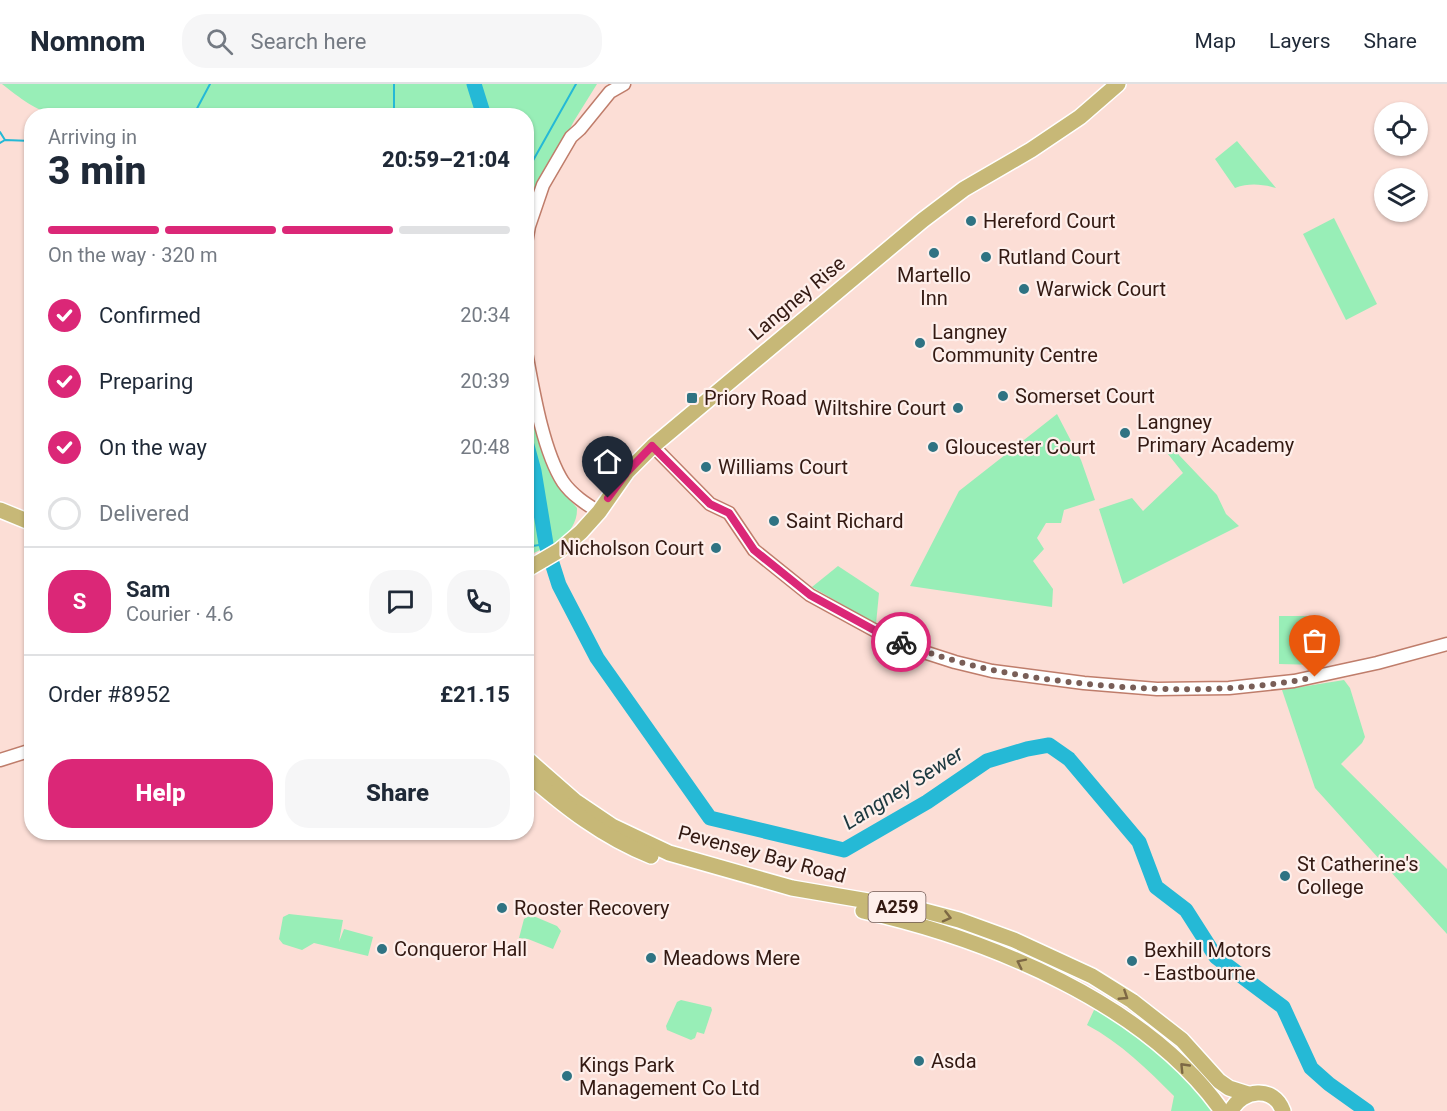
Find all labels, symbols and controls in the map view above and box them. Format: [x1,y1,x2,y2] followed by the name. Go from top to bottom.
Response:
[182,14,602,68] search box
[30,25,146,58] text: Nomnom
[203,25,236,58] icon: search
[251,29,366,54] text: Search here
[1194,29,1236,53] text: Map
[1269,29,1330,53] text: Layers
[1363,29,1417,53] text: Share
[1374,102,1428,222] map controls
[1374,102,1428,156] button: locate
[48,125,137,149] text: Arriving in
[382,147,510,172] text: 20:59–21:04
[48,148,146,194] text: 3 min
[1374,168,1428,222] button: layers
[983,209,1116,233] place label: Hereford Court
[964,214,978,228] marker: Hereford Court
[48,243,217,267] text: On the way · 320 m
[998,245,1120,269] place label: Rutland Court
[927,246,941,260] marker: Martello Inn
[979,250,993,264] marker: Rutland Court
[744,251,850,345] street label: Langney Rise
[897,263,971,310] place label: Martello Inn
[1036,277,1166,301] place label: Warwick Court
[1017,282,1031,296] marker: Warwick Court
[48,299,81,332] icon: check
[99,303,201,328] text: Confirmed
[460,303,510,327] text: 20:34
[932,320,1098,367] place label: Langney Community Centre
[913,336,927,350] marker: Langney Community Centre
[48,365,81,398] icon: check
[99,369,193,394] text: Preparing
[460,369,510,393] text: 20:39
[1015,384,1155,408] place label: Somerset Court
[704,386,807,410] place label: Priory Road
[996,389,1010,403] marker: Somerset Court
[685,391,699,405] marker: Priory Road
[814,396,946,420] place label: Wiltshire Court
[951,401,965,415] marker: Wiltshire Court
[1137,410,1295,457] place label: Langney Primary Academy
[1118,426,1132,440] marker: Langney Primary Academy
[48,431,81,464] icon: check
[99,435,207,460] text: On the way
[460,435,510,459] text: 20:48
[945,435,1095,459] place label: Gloucester Court
[582,436,633,498] pin
[926,440,940,454] marker: Gloucester Court
[591,445,624,478] icon: home
[718,455,848,479] place label: Williams Court
[699,460,713,474] marker: Williams Court
[99,501,189,526] text: Delivered
[786,509,904,533] place label: Saint Richard
[767,514,781,528] marker: Saint Richard
[560,536,704,560] place label: Nicholson Court
[709,541,723,555] marker: Nicholson Court
[369,570,432,633] button: chat
[447,570,510,633] button: phone
[126,577,170,602] text: Sam
[73,589,86,614] text: S
[126,602,233,626] text: Courier · 4.6
[871,612,931,672] courier
[1289,615,1340,677] pin
[1298,624,1331,657] icon: bag
[885,626,918,659] icon: bike
[48,682,170,707] text: Order #8952
[440,682,510,707] text: £21.15
[838,741,969,835] water label: Langney Sewer
[48,759,273,828] button: Help
[285,759,510,828] button: Share
[675,820,849,888] street label: Pevensey Bay Road
[1297,852,1419,899] place label: St Catherine's College
[1278,869,1292,883] marker: St Catherine's College
[868,892,926,922] road number: A259
[514,896,670,920] place label: Rooster Recovery
[495,901,509,915] marker: Rooster Recovery
[941,909,951,922] one-way arrow
[394,937,527,961] place label: Conqueror Hall
[1144,938,1271,985] place label: Bexhill Motors - Eastbourne
[375,942,389,956] marker: Conqueror Hall
[663,946,800,970] place label: Meadows Mere
[644,951,658,965] marker: Meadows Mere
[1125,954,1139,968] marker: Bexhill Motors - Eastbourne
[1016,958,1027,970] one-way arrow
[1118,989,1128,1001] one-way arrow
[931,1049,977,1073] place label: Asda
[579,1053,760,1100] place label: Kings Park Management Co Ltd
[912,1054,926,1068] marker: Asda
[1180,1063,1191,1074] one-way arrow
[560,1069,574,1083] marker: Kings Park Management Co Ltd

